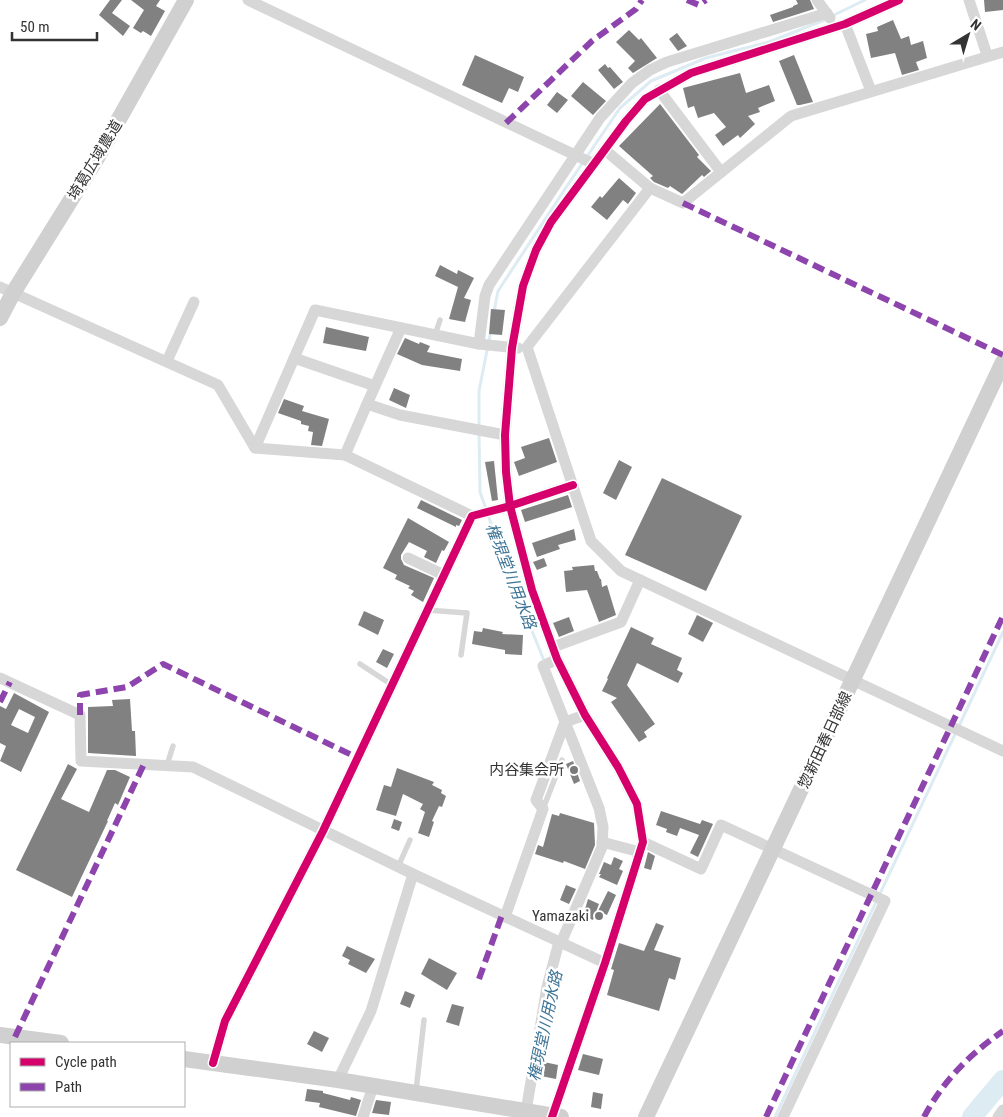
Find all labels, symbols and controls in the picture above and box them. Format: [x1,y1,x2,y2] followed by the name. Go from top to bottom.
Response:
[12,10,98,42] scale bar
[943,10,993,60] north arrow
[968,16,984,34] text: N
[20,18,50,36] text: 50 m
[64,117,126,203] street label: 埼葛広域農道
[482,520,541,634] water label: 権現堂川用水路
[795,689,855,791] street label: 惣新田春日部線
[489,761,564,779] place label: 内谷集会所
[568,764,580,776] marker: 内谷集会所
[532,907,589,925] place label: Yamazaki
[593,910,605,922] marker: Yamazaki
[524,967,566,1083] water label: 権現堂川用水路
[10,1042,185,1107] legend
[55,1053,117,1071] text: Cycle path
[55,1078,82,1096] text: Path

